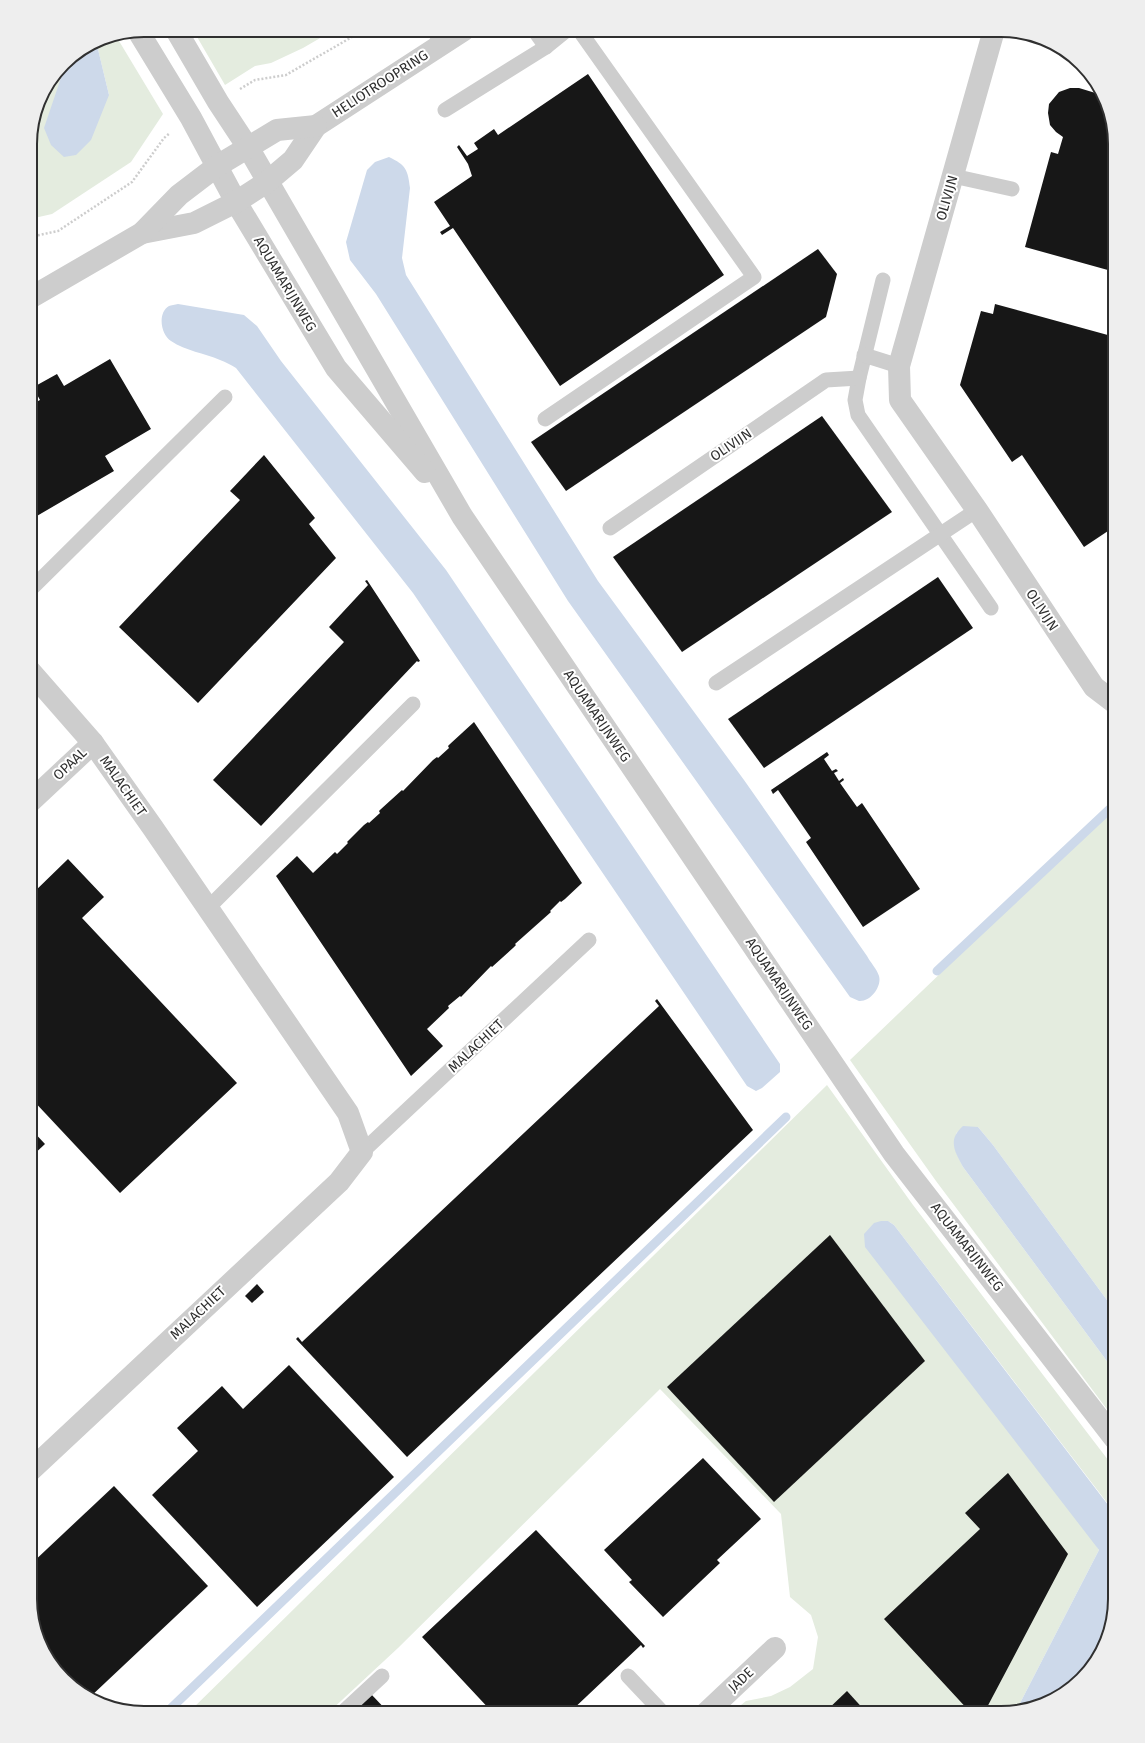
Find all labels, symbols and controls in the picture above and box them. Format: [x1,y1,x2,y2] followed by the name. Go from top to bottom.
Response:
[329,47,431,121] street label: HELIOTROOPRING
[932,173,962,223] street label: OLIVIJN
[250,233,320,335] street label: AQUAMARIJNWEG
[707,425,755,465] street label: OLIVIJN
[1022,586,1062,634] street label: OLIVIJN
[560,667,634,765] street label: AQUAMARIJNWEG
[50,744,90,784] street label: OPAAL
[96,752,150,820] street label: MALACHIET
[742,935,816,1033] street label: AQUAMARIJNWEG
[445,1015,508,1076] street label: MALACHIET
[927,1199,1007,1295] street label: AQUAMARIJNWEG
[167,1282,230,1343] street label: MALACHIET
[725,1664,757,1696] street label: JADE

